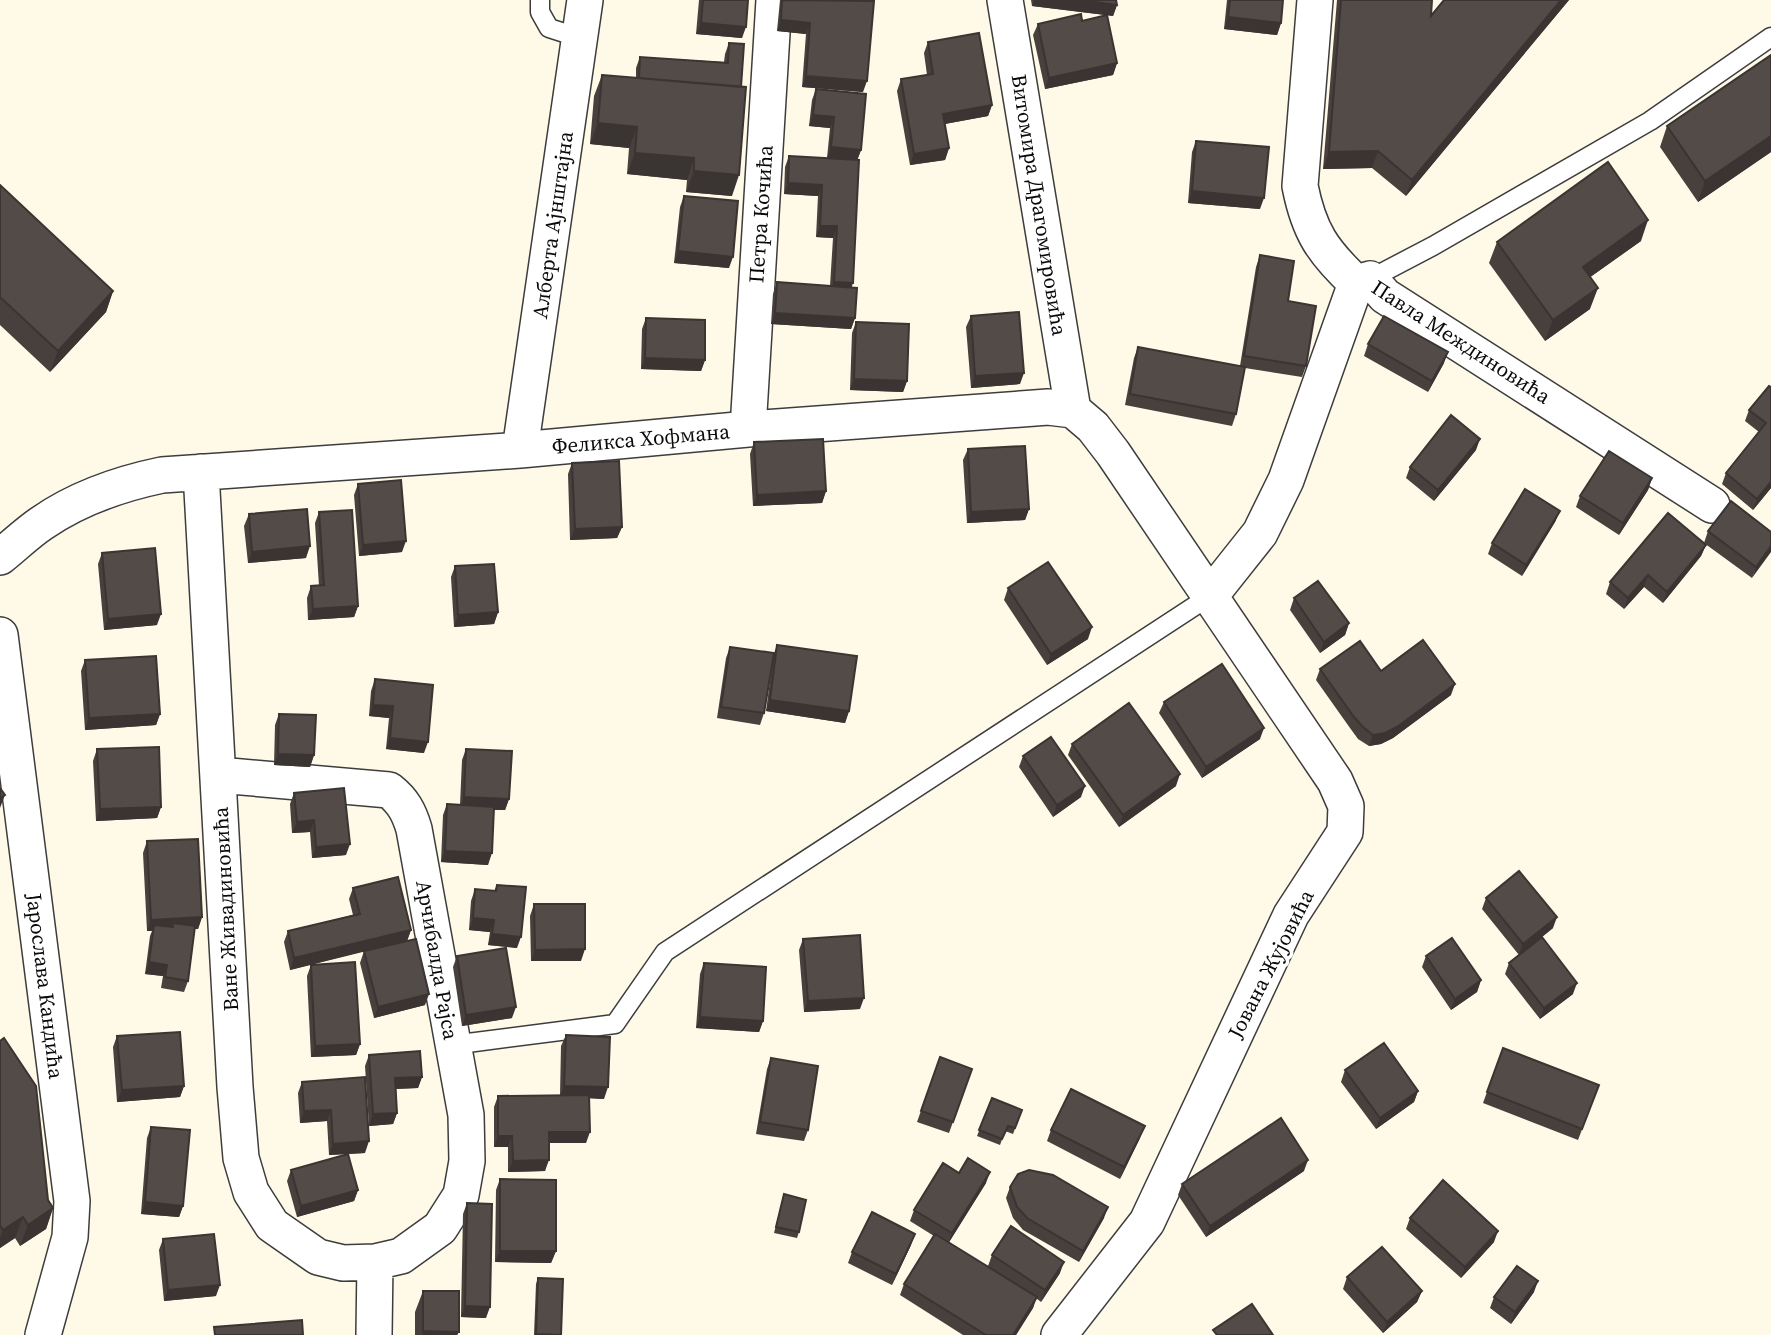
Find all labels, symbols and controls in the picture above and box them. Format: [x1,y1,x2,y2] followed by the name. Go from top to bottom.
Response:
[1004,72,1075,338] street label: Витомира Драгомировића
[525,129,580,320] street label: Алберта Ајнштајна
[741,144,780,284] street label: Петра Кочића
[1366,273,1557,411] street label: Павла Междиновића
[551,416,731,461] street label: Феликса Хофмана
[206,806,245,1012] street label: Ване Живадиновића
[409,878,466,1042] street label: Арчибалда Рајса
[1220,884,1321,1044] street label: Јована Жујовића
[20,891,71,1081] street label: Јарослава Кандића

